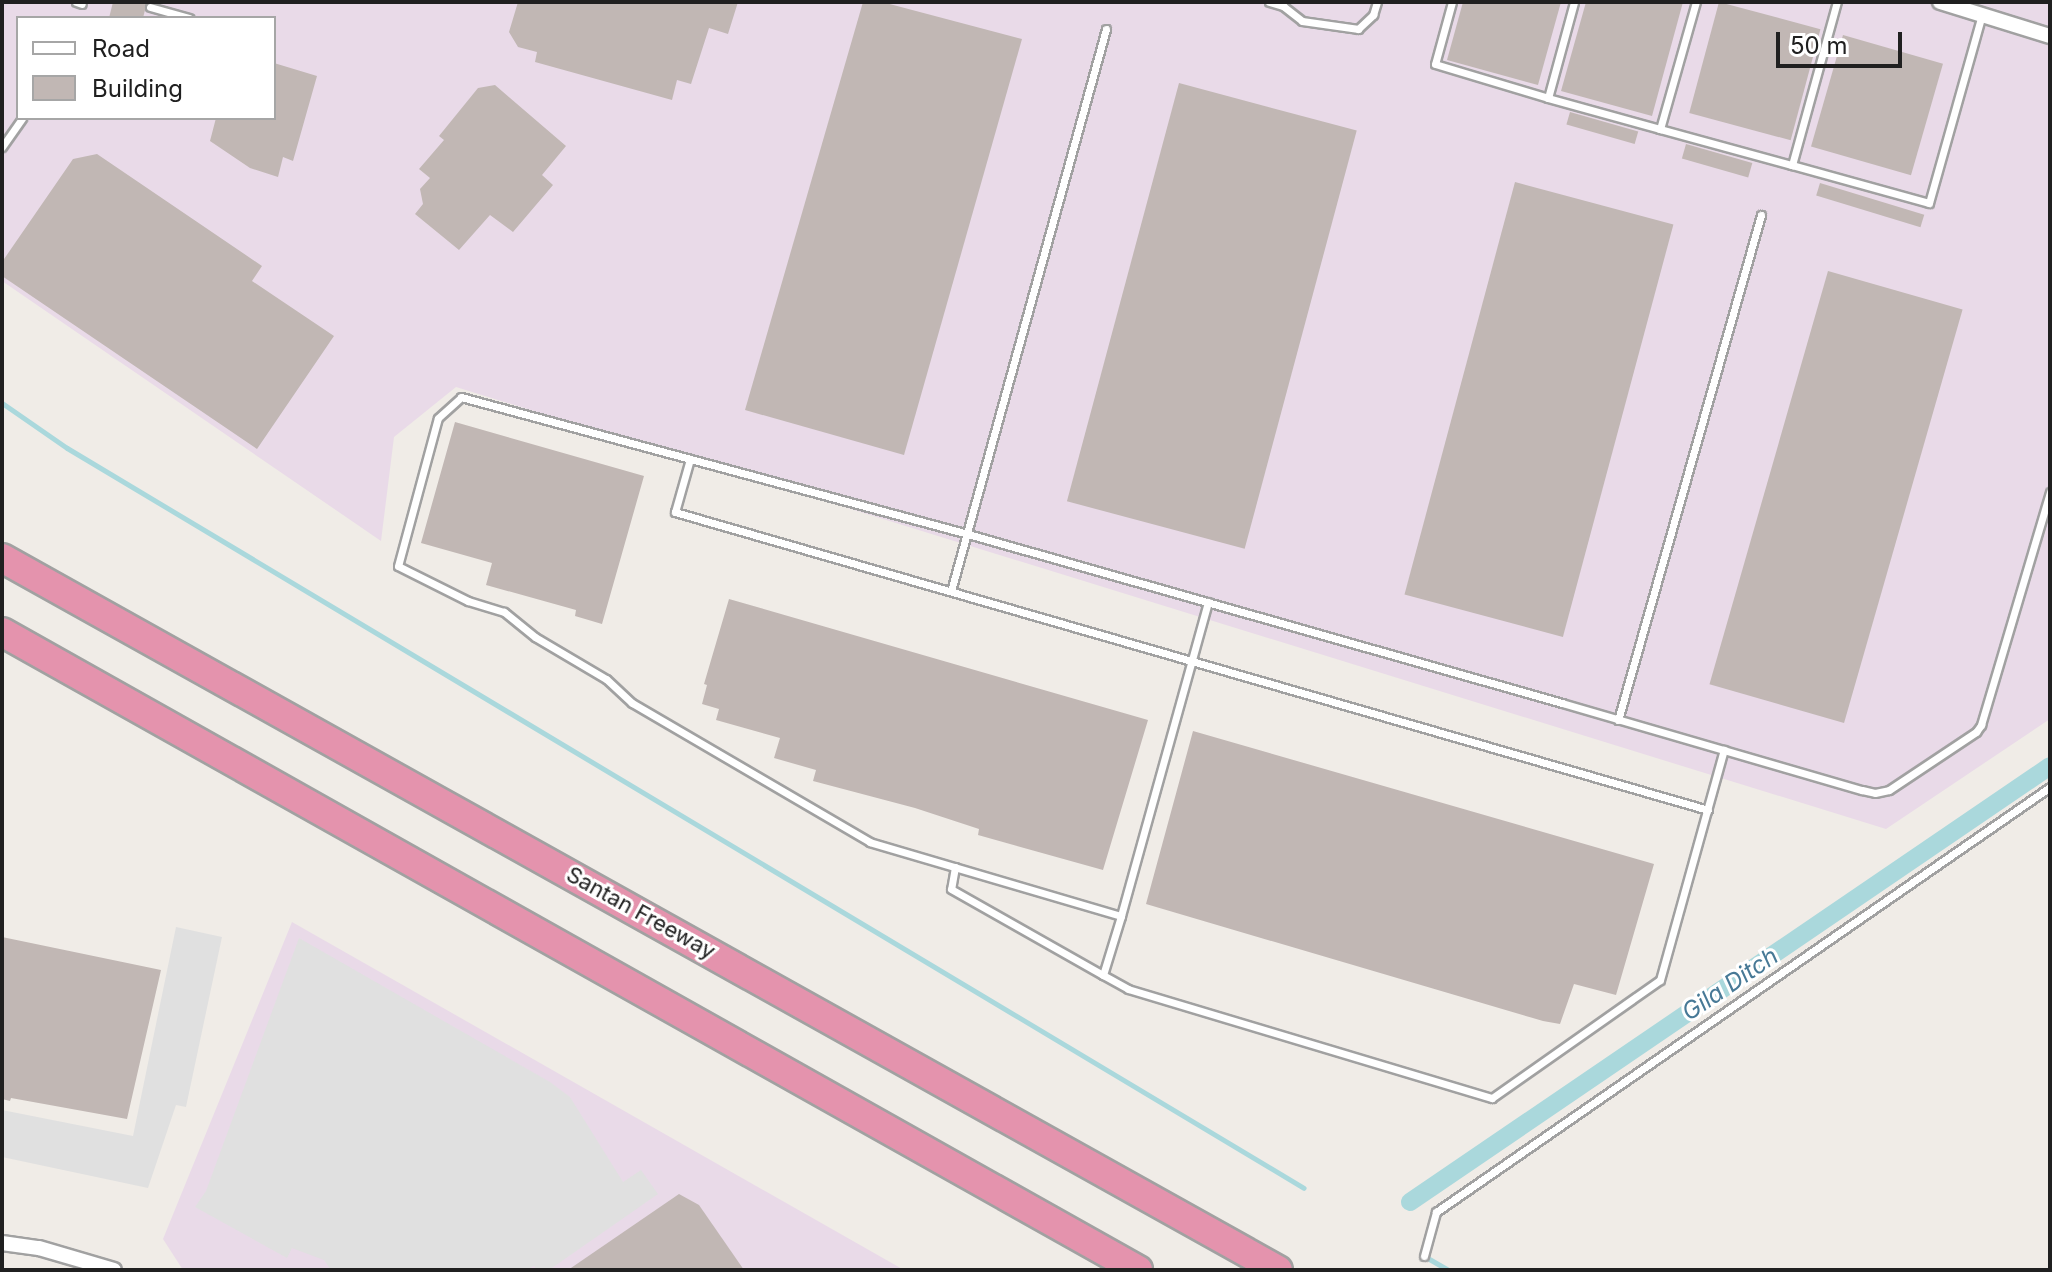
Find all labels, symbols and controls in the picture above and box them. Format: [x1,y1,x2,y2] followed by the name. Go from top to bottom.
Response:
[16,16,276,120] legend
[1780,16,1906,66] scale bar
[1790,31,1848,60] text: 50 m
[92,34,150,63] text: Road
[92,74,183,103] text: Building
[562,861,720,965] street label: Santan Freeway
[1676,941,1784,1027] water label: Gila Ditch

